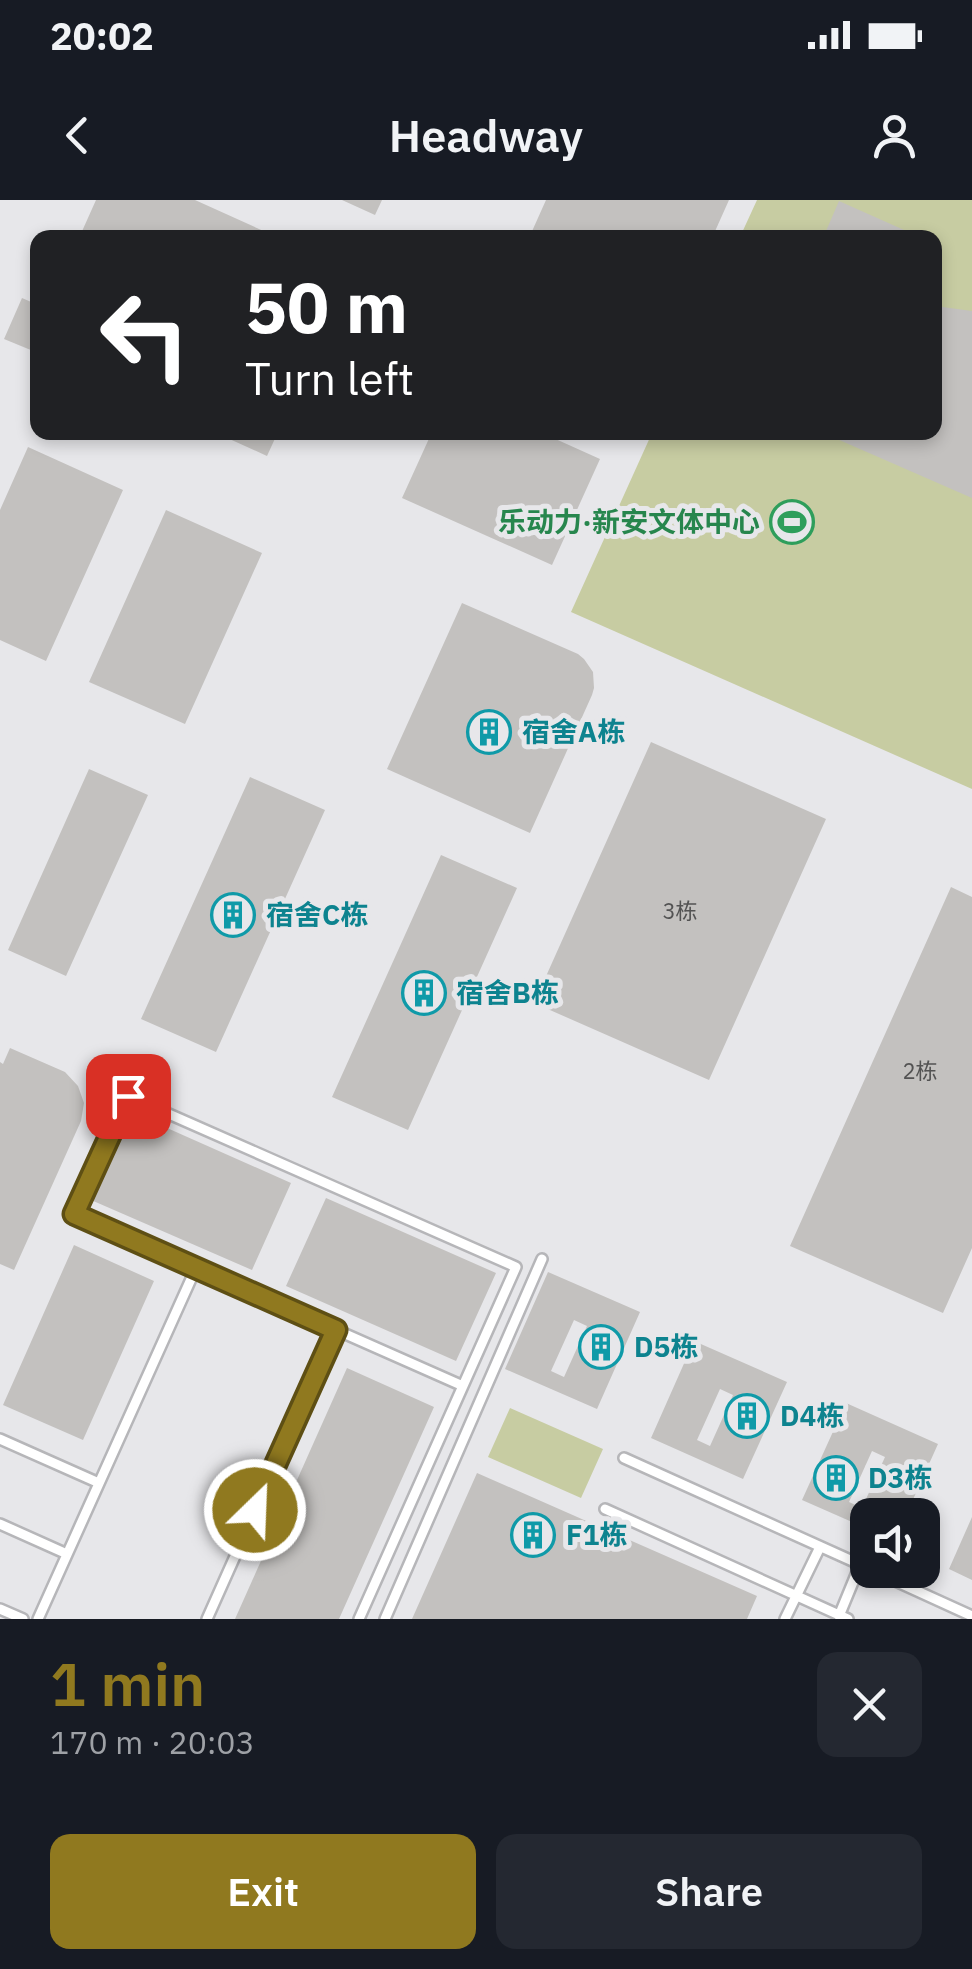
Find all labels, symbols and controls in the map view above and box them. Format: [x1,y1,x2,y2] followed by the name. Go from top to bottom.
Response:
[50,11,154,60] text: 20:02
[389,106,583,164] text: Headway
[50,108,105,163] icon: back
[867,108,922,163] icon: person
[245,261,408,352] text: 50 m
[80,270,210,400] icon: left
[245,349,414,407] text: Turn left
[769,499,815,545] sports icon: 乐动力·新安文体中心
[498,503,760,540] place label: 乐动力·新安文体中心
[466,709,512,755] building icon: 宿舍A栋
[522,713,625,750] place label: 宿舍A栋
[210,892,256,938] building icon: 宿舍C栋
[266,896,368,933] place label: 宿舍C栋
[662,896,698,925] house number: 3栋
[401,970,447,1016] building icon: 宿舍B栋
[456,974,559,1011] place label: 宿舍B栋
[86,1054,171,1139] pin
[902,1056,938,1085] house number: 2栋
[101,1069,156,1124] icon: arrive
[578,1324,624,1370] building icon: D5栋
[634,1328,698,1365] place label: D5栋
[724,1393,770,1439] building icon: D4栋
[780,1397,844,1434] place label: D4栋
[813,1455,859,1501] building icon: D3栋
[203,1458,307,1562] position arrow
[868,1459,932,1496] place label: D3栋
[850,1498,940,1588] map controls
[850,1498,940,1588] button: sound
[510,1512,556,1558] building icon: F1栋
[566,1516,627,1553] place label: F1栋
[50,1644,205,1723] text: 1 min
[817,1652,922,1757] button: close
[50,1721,255,1763] text: 170 m · 20:03
[50,1834,476,1949] button: Exit
[496,1834,922,1949] button: Share

